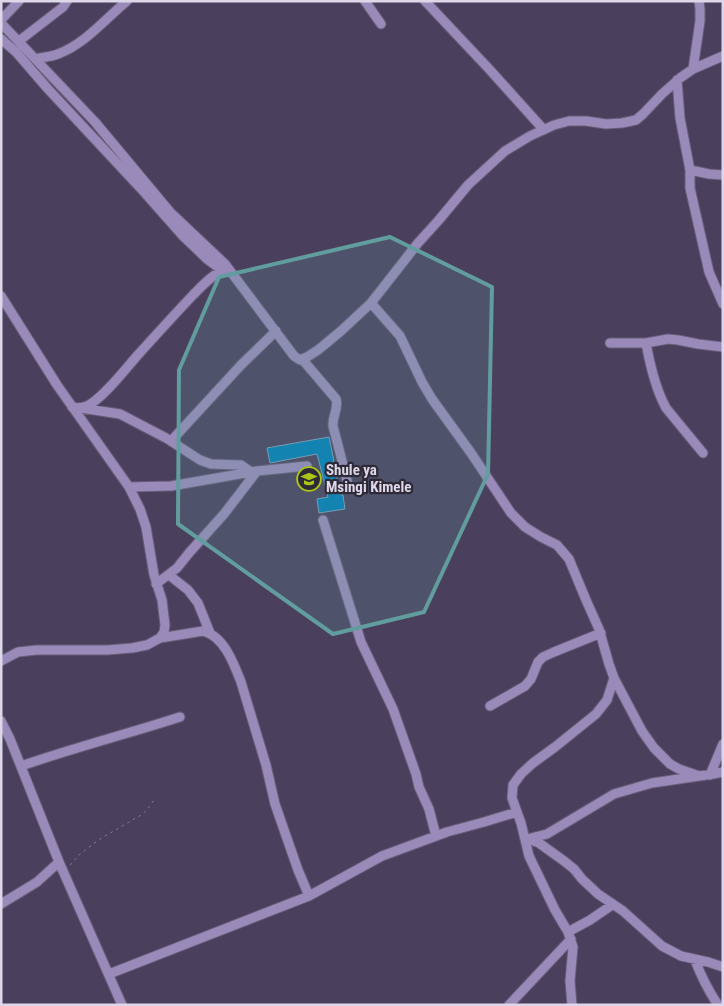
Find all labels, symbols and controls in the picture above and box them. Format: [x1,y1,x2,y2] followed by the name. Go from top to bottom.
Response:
[326,461,411,496] place label: Shule ya Msingi Kimele
[296,466,322,492] school or university icon: Shule ya Msingi Kimele

